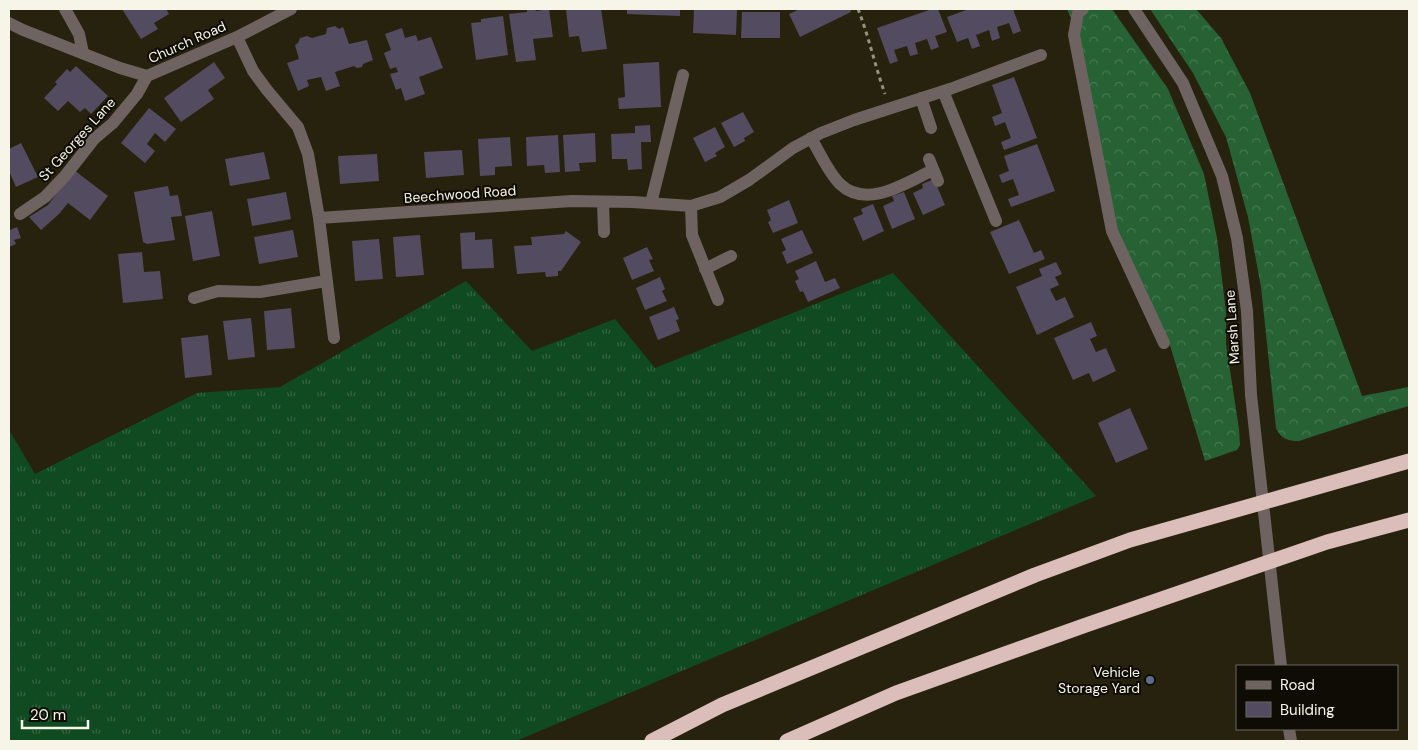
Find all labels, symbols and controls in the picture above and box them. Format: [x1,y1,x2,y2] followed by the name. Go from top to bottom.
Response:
[145,17,229,67] street label: Church Road
[35,93,119,185] street label: St Georges Lane
[403,181,517,207] street label: Beechwood Road
[1220,289,1244,365] street label: Marsh Lane
[1058,663,1140,697] place label: Vehicle Storage Yard
[1236,665,1398,730] legend
[1144,674,1156,686] marker: Vehicle Storage Yard
[1280,675,1315,695] text: Road
[22,698,89,730] scale bar
[1280,700,1335,720] text: Building
[30,705,66,725] text: 20 m

